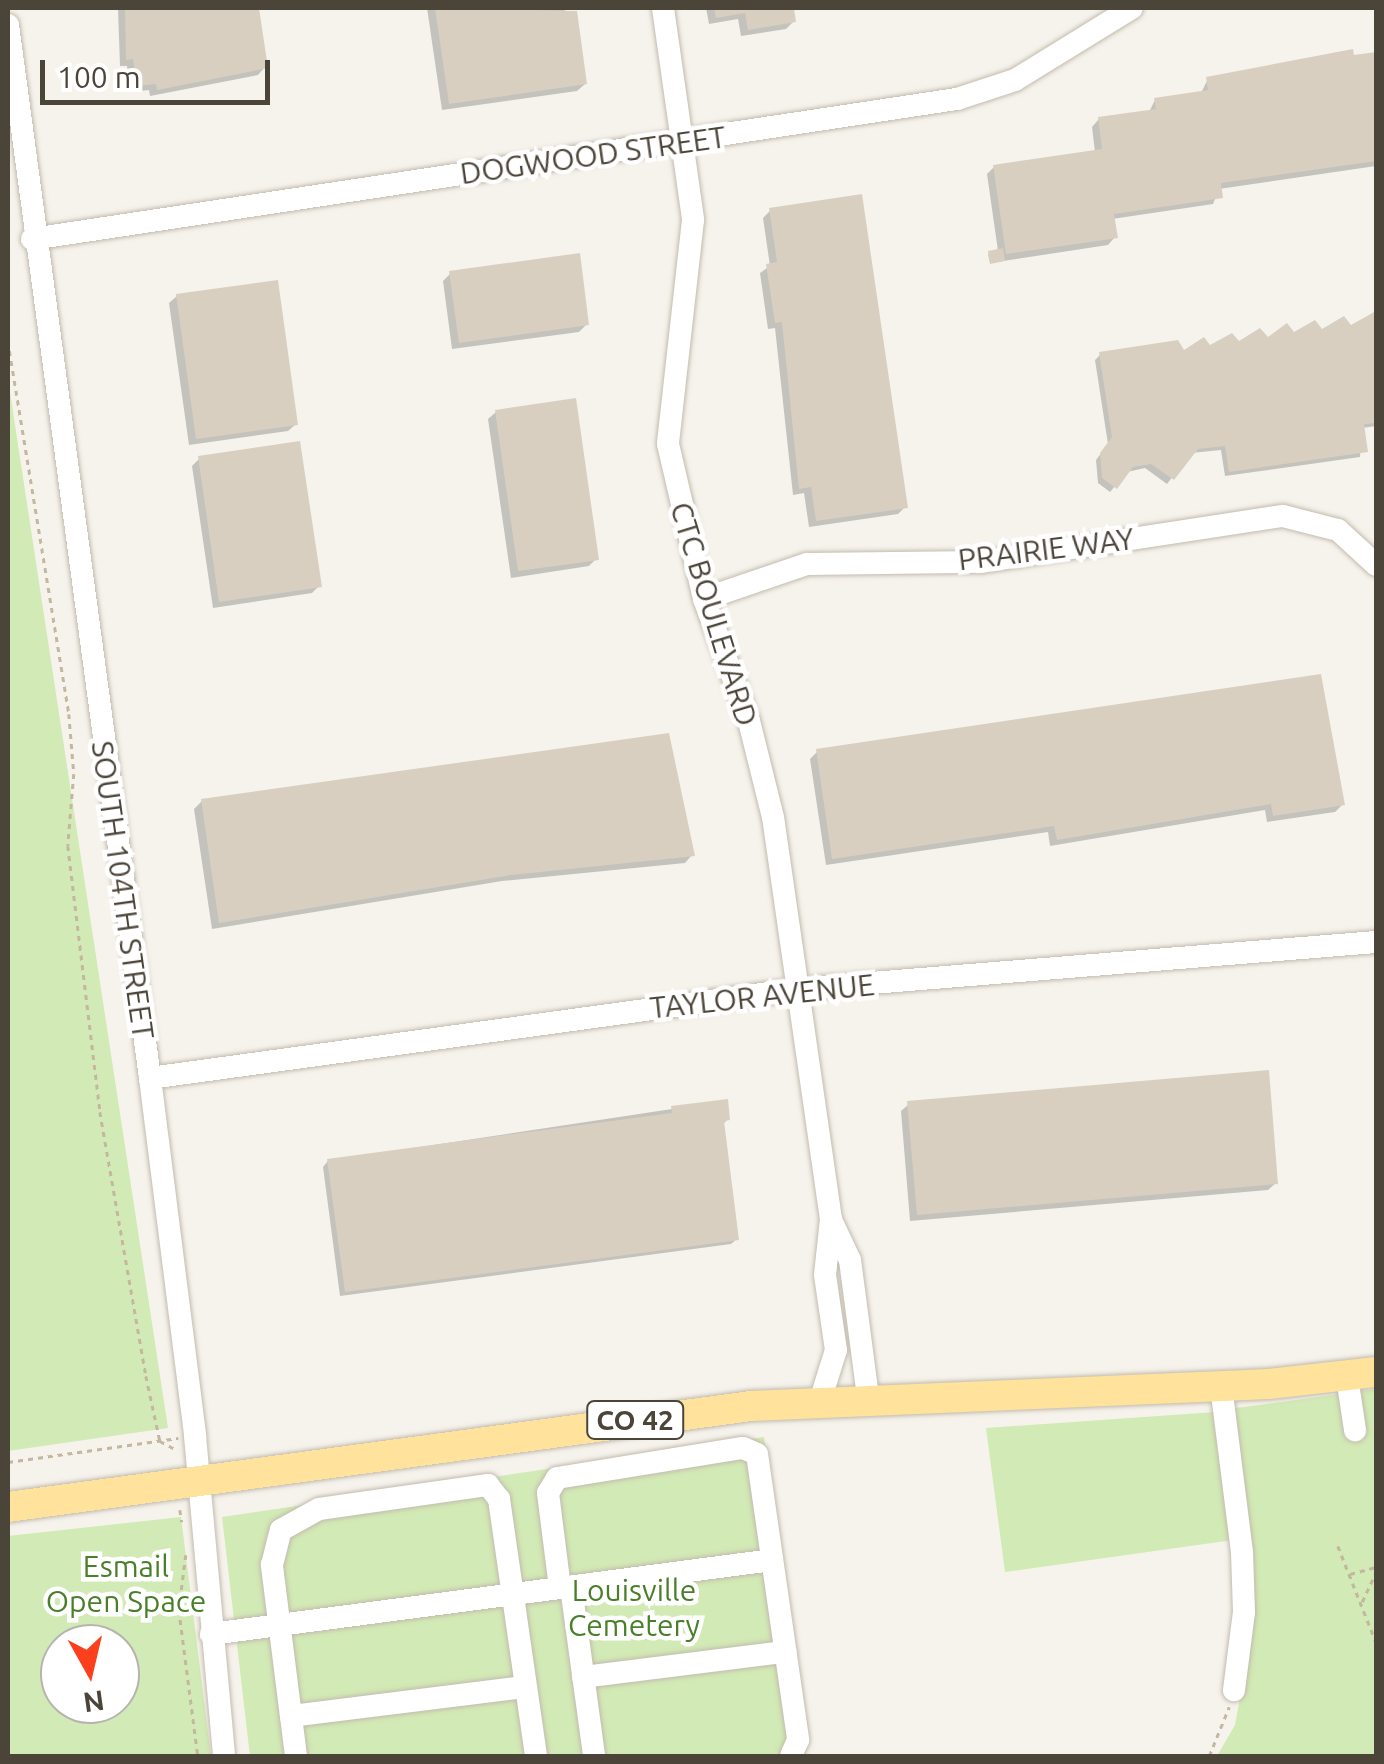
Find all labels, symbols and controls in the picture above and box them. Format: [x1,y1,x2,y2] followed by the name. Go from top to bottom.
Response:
[45,40,275,102] scale bar
[57,60,141,94] text: 100 m
[458,119,728,191] street label: DOGWOOD STREET
[663,498,765,730] street label: CTC BOULEVARD
[956,520,1136,578] street label: PRAIRIE WAY
[84,739,162,1041] street label: SOUTH 104TH STREET
[648,966,876,1026] street label: TAYLOR AVENUE
[585,1397,685,1443] road number: CO 42
[46,1548,206,1618] park label: Esmail Open Space
[568,1572,700,1642] park label: Louisville Cemetery
[40,1624,140,1724] north arrow
[81,1685,106,1719] text: N

